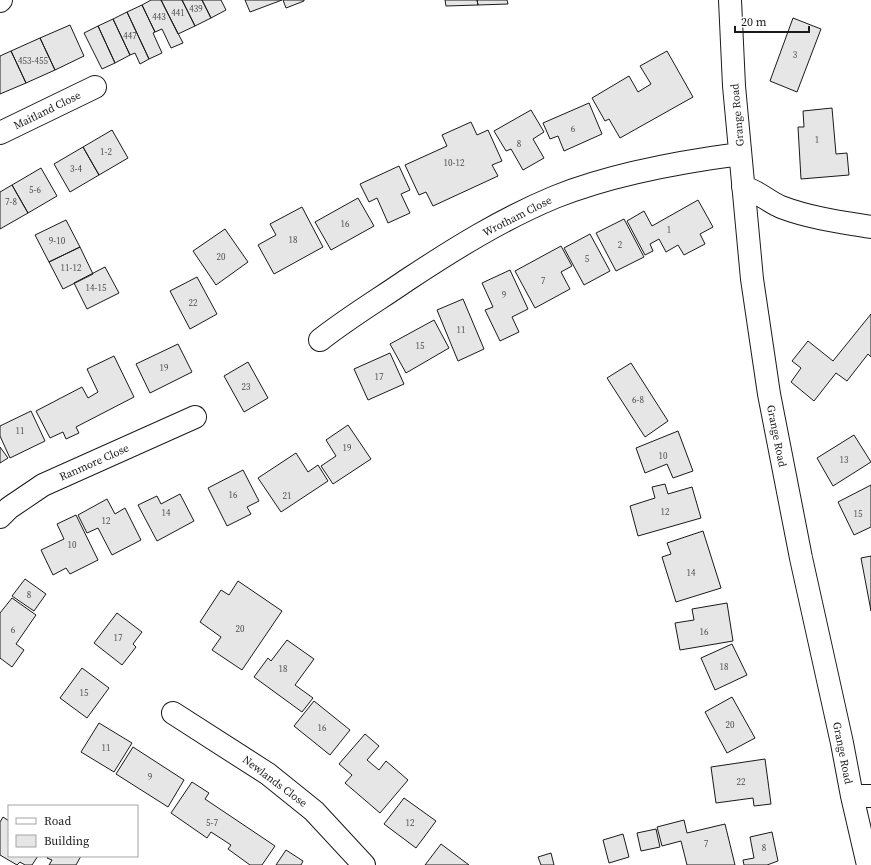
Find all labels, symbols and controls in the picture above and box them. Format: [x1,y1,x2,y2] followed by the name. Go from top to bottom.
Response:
[189,3,203,15] house number: 439
[171,7,185,19] house number: 441
[735,8,809,34] scale bar
[152,11,166,23] house number: 443
[741,14,767,30] text: 20 m
[123,30,137,42] house number: 447
[793,49,798,61] house number: 3
[18,55,48,67] house number: 453-455
[727,82,748,147] street label: Grange Road
[11,88,84,133] street label: Maitland Close
[571,123,576,135] house number: 6
[815,134,819,146] house number: 1
[517,138,522,150] house number: 8
[100,146,112,158] house number: 1-2
[444,157,465,169] house number: 10-12
[70,163,82,175] house number: 3-4
[29,184,41,196] house number: 5-6
[480,192,555,240] street label: Wrotham Close
[5,196,17,208] house number: 7-8
[340,218,350,230] house number: 16
[667,224,671,236] house number: 1
[288,234,298,246] house number: 18
[49,235,66,247] house number: 9-10
[618,239,623,251] house number: 2
[216,251,226,263] house number: 20
[585,253,590,265] house number: 5
[61,262,82,274] house number: 11-12
[541,275,546,287] house number: 7
[86,282,107,294] house number: 14-15
[502,289,507,301] house number: 9
[188,297,198,309] house number: 22
[456,324,466,336] house number: 11
[415,340,425,352] house number: 15
[159,362,169,374] house number: 19
[374,371,384,383] house number: 17
[241,381,251,393] house number: 23
[632,394,644,406] house number: 6-8
[763,404,790,469] street label: Grange Road
[15,425,25,437] house number: 11
[57,440,132,484] street label: Ranmore Close
[342,442,352,454] house number: 19
[658,450,668,462] house number: 10
[839,454,849,466] house number: 13
[228,489,238,501] house number: 16
[282,490,292,502] house number: 21
[660,506,670,518] house number: 12
[161,507,171,519] house number: 14
[853,508,863,520] house number: 15
[101,515,111,527] house number: 12
[67,539,77,551] house number: 10
[686,567,696,579] house number: 14
[27,589,32,601] house number: 8
[235,623,245,635] house number: 20
[11,624,16,636] house number: 6
[699,626,709,638] house number: 16
[113,632,123,644] house number: 17
[719,661,729,673] house number: 18
[278,663,288,675] house number: 18
[79,687,89,699] house number: 15
[725,719,735,731] house number: 20
[829,721,856,786] street label: Grange Road
[317,722,327,734] house number: 16
[101,742,111,754] house number: 11
[239,752,310,811] street label: Newlands Close
[148,771,153,783] house number: 9
[736,776,746,788] house number: 22
[8,805,138,857] legend
[44,813,71,829] text: Road
[206,817,218,829] house number: 5-7
[405,817,415,829] house number: 12
[44,833,89,849] text: Building
[704,838,709,850] house number: 7
[762,842,767,854] house number: 8

